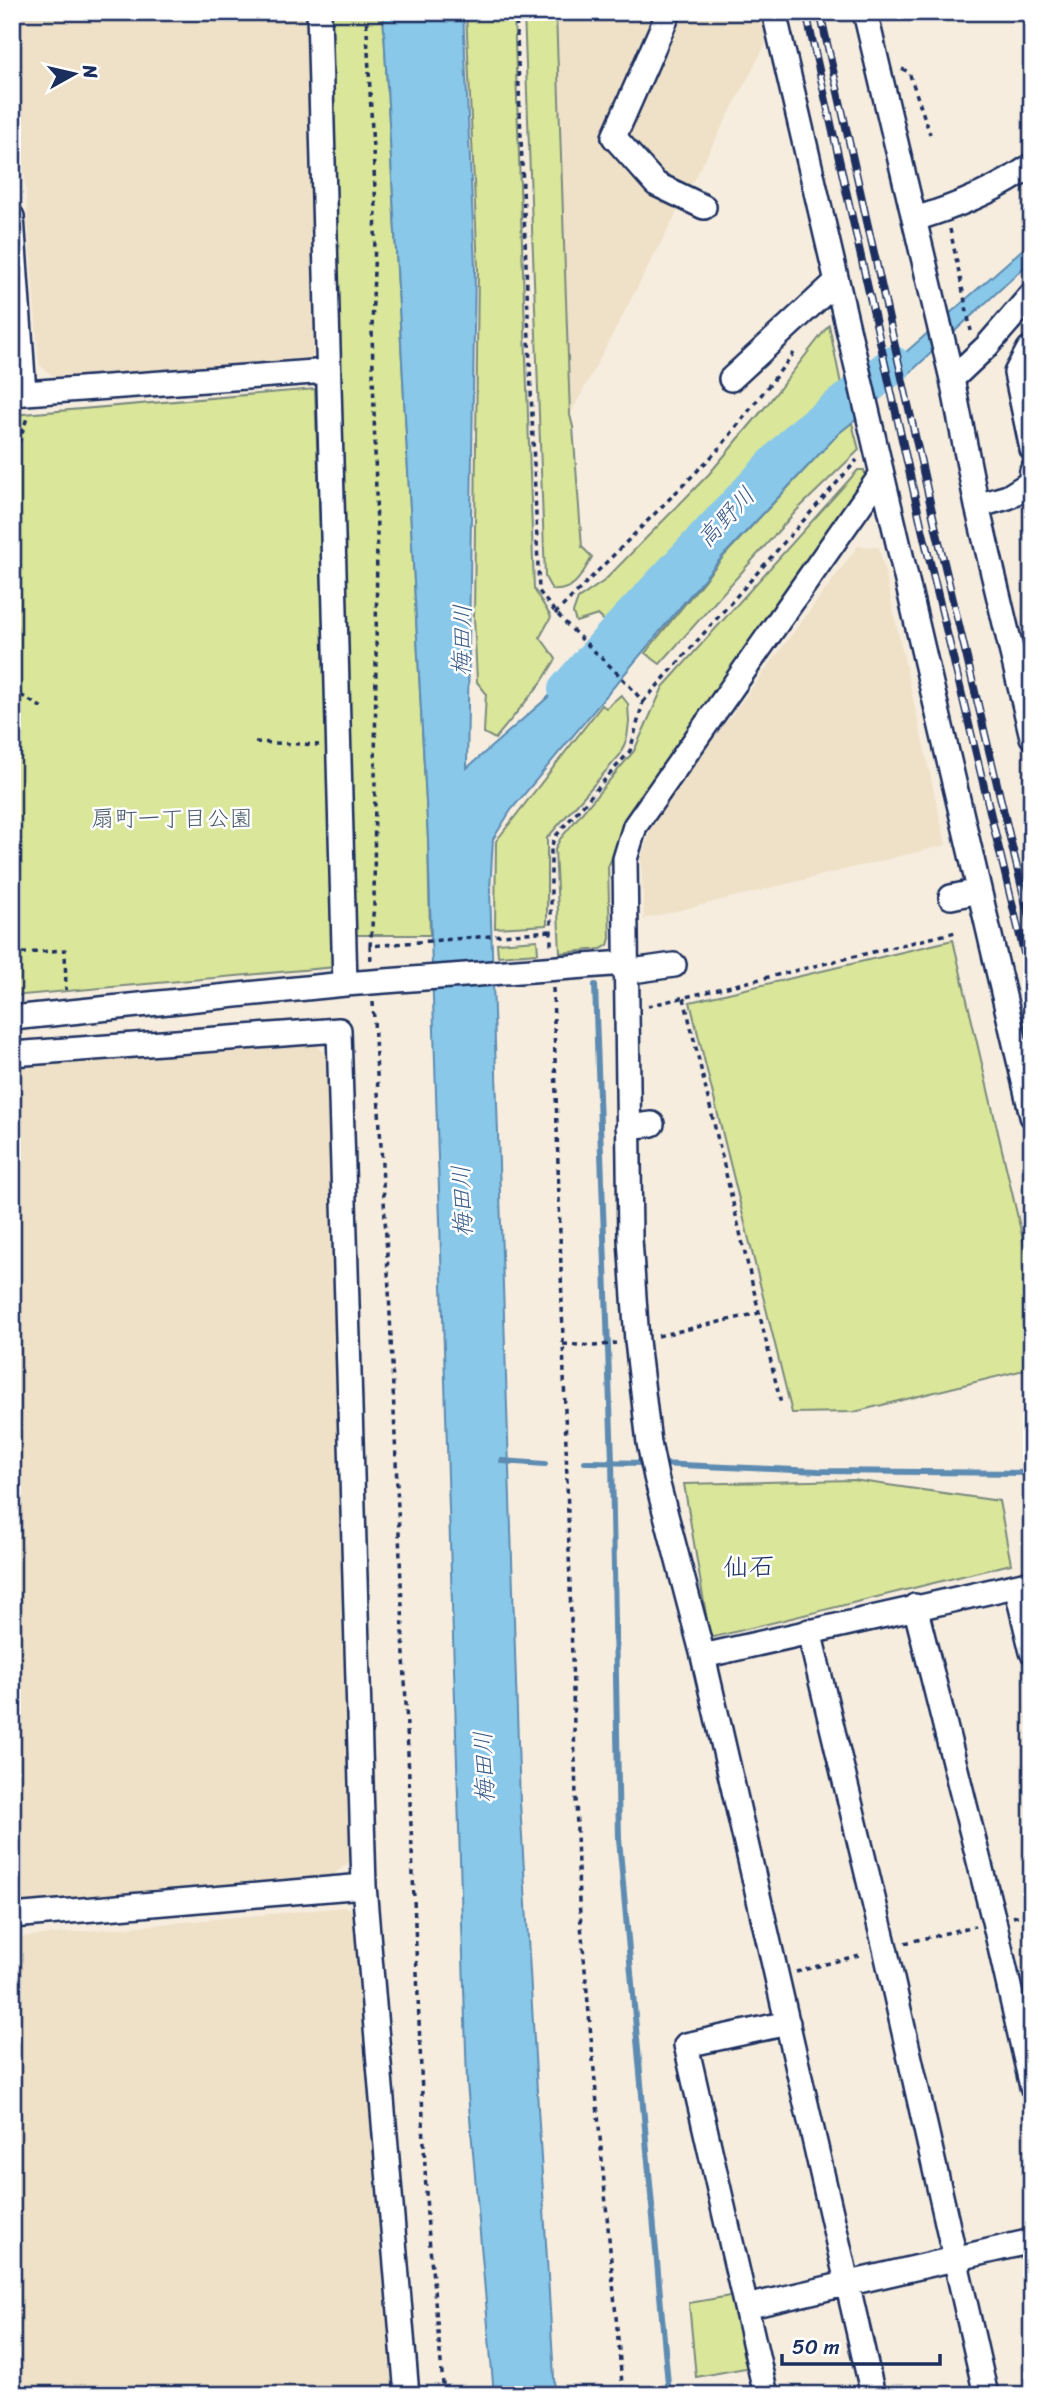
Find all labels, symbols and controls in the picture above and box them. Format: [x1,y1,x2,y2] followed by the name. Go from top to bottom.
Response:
[38,38,108,108] north arrow
[73,62,108,81] text: N
[686,476,766,558] water label: 高野川
[440,604,484,676] water label: 梅田川
[92,798,253,839] park label: 扇町一丁目公園
[440,1164,484,1238] water label: 梅田川
[723,1543,775,1589] district label: 仙石
[462,1730,506,1804] water label: 梅田川
[782,2323,939,2367] scale bar
[792,2328,840,2366] text: 50 m

